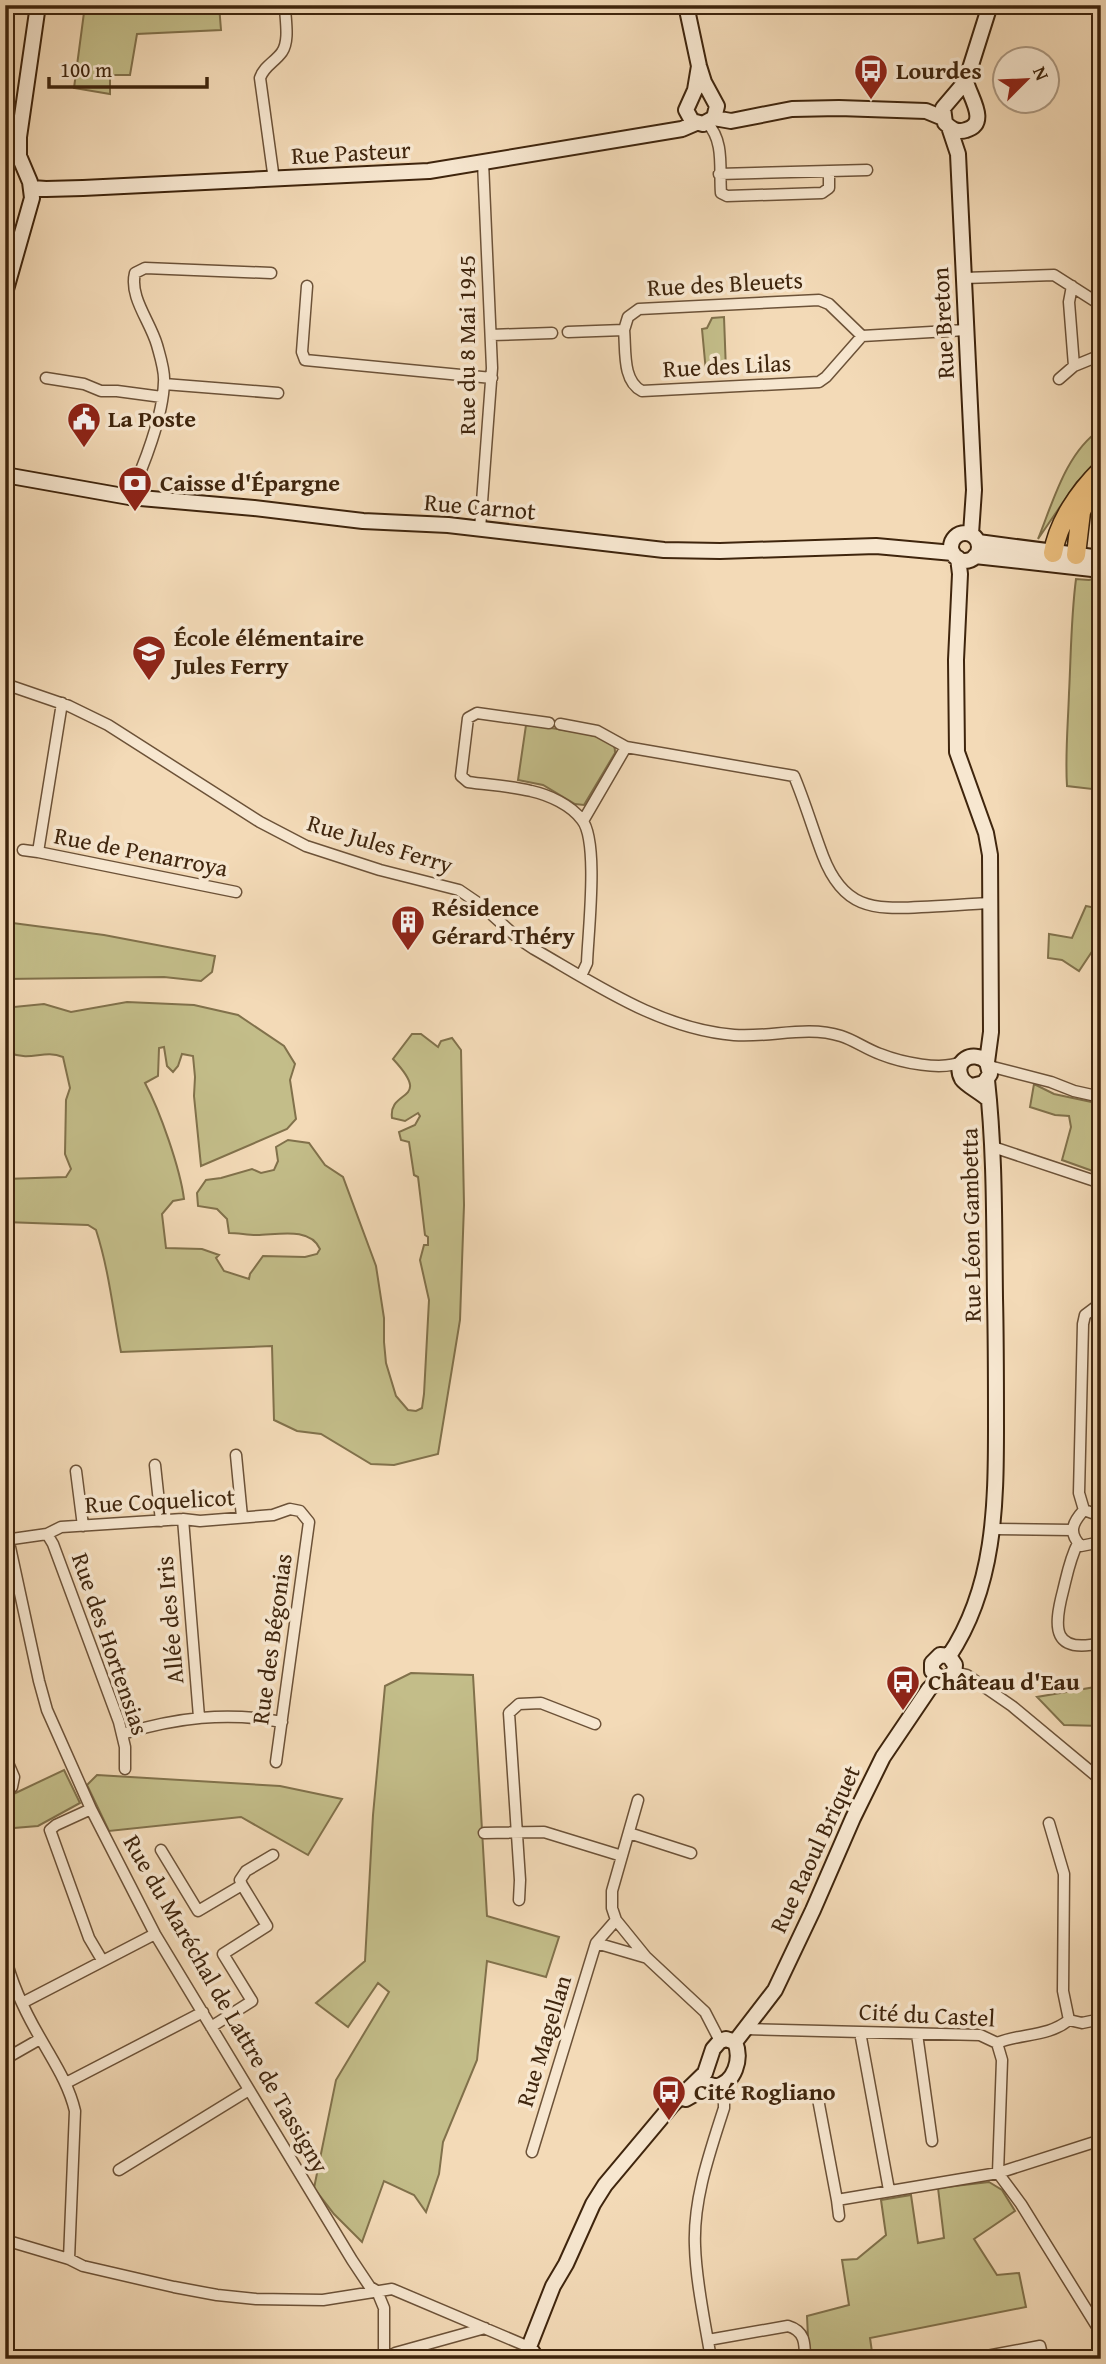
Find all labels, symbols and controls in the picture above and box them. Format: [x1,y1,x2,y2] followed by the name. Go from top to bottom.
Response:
[49,46,206,90] scale bar
[990,46,1060,116] north arrow
[852,52,890,101] bus stop icon: Lourdes
[896,53,982,88] place label: Lourdes
[60,54,112,85] text: 100 m
[1026,62,1057,85] text: N
[290,132,412,173] street label: Rue Pasteur
[449,255,484,435] street label: Rue du 8 Mai 1945
[646,262,804,305] street label: Rue des Bleuets
[922,266,963,380] street label: Rue Breton
[662,345,792,386] street label: Rue des Lilas
[65,400,103,449] public building icon: La Poste
[108,401,196,436] place label: La Poste
[116,464,154,513] bank icon: Caisse d'Épargne
[160,465,340,500] place label: Caisse d'Épargne
[423,484,538,529] street label: Rue Carnot
[170,620,364,683] place label: École élémentaire Jules Ferry
[130,633,168,682] school or university icon: École élémentaire Jules Ferry
[303,805,457,882] street label: Rue Jules Ferry
[51,818,232,886] street label: Rue de Penarroya
[432,890,575,953] place label: Résidence Gérard Théry
[389,903,427,952] building icon: Résidence Gérard Théry
[951,1127,990,1322] street label: Rue Léon Gambetta
[84,1479,236,1522] street label: Rue Coquelicot
[63,1548,158,1740] street label: Rue des Hortensias
[242,1551,301,1727] street label: Rue des Bégonias
[146,1555,193,1685] street label: Allée des Iris
[884,1663,922,1712] bus stop icon: Château d'Eau
[928,1664,1080,1699] place label: Château d'Eau
[760,1759,869,1938] street label: Rue Raoul Briquet
[115,1828,338,2179] street label: Rue du Maréchal de Lattre de Tassigny
[507,1970,580,2111] street label: Rue Magellan
[858,1993,996,2036] street label: Cité du Castel
[650,2073,688,2122] bus stop icon: Cité Rogliano
[694,2074,836,2109] place label: Cité Rogliano

